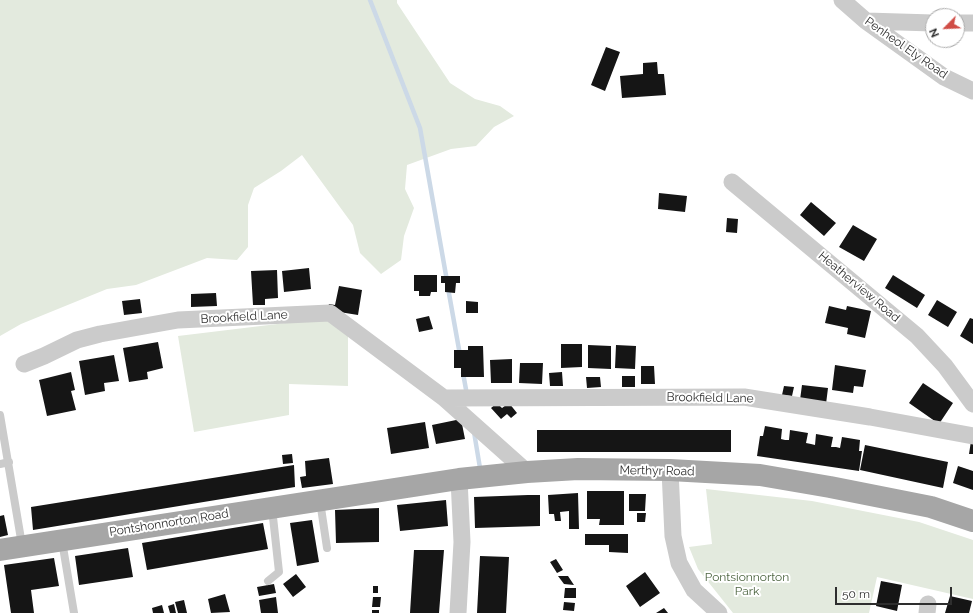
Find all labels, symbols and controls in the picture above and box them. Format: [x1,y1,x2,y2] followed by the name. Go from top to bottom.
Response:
[925,8,965,48] north arrow
[862,14,950,82] street label: Penheol Ely Road
[927,26,942,39] text: N
[815,249,903,325] street label: Heatherview Road
[200,308,288,326] street label: Brookfield Lane
[666,390,754,406] street label: Brookfield Lane
[619,463,695,479] street label: Merthyr Road
[108,506,230,540] street label: Pontshonnorton Road
[705,570,789,598] park label: Pontsionnorton Park
[837,579,954,605] scale bar
[842,587,870,601] text: 50 m

